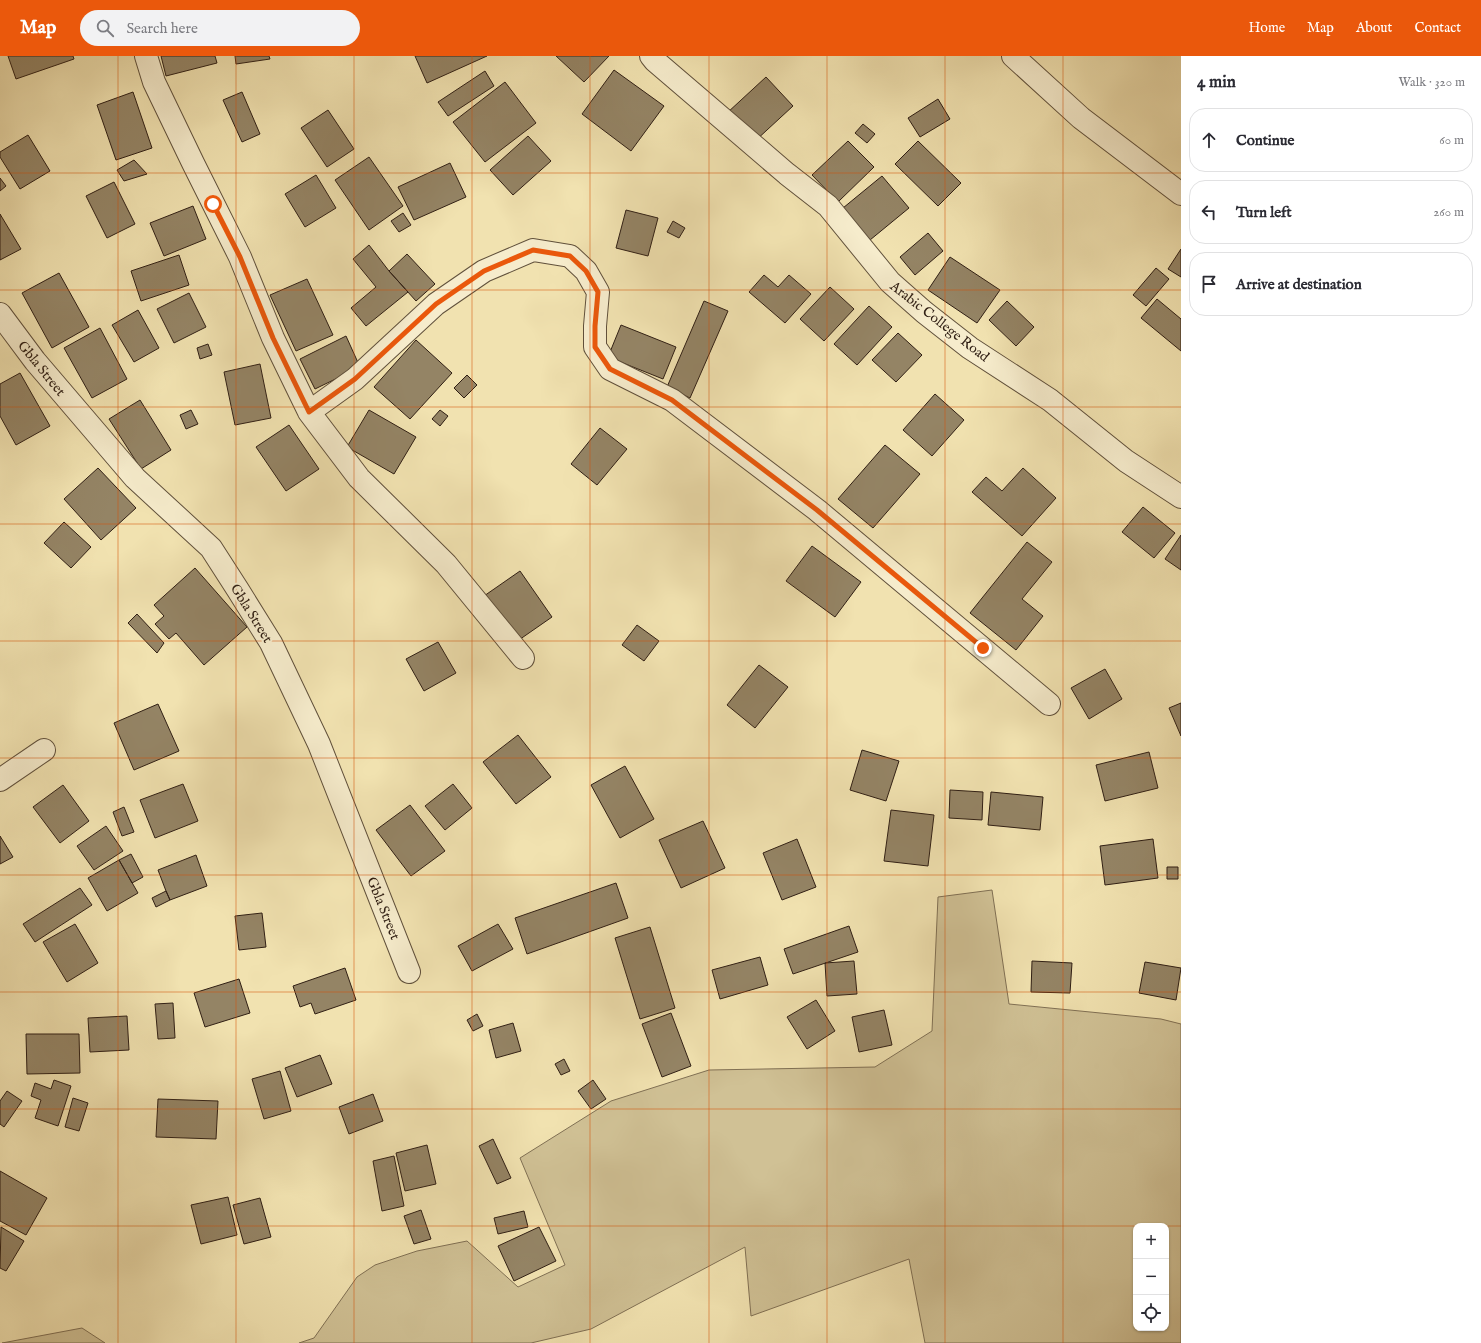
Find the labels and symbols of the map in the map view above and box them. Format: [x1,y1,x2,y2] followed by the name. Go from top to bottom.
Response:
[204,195,222,213] route start
[885,277,993,366] street label: Arabic College Road
[13,337,69,400] street label: Gbla Street
[226,581,276,647] street label: Gbla Street
[974,639,992,657] route end
[362,874,404,943] street label: Gbla Street

